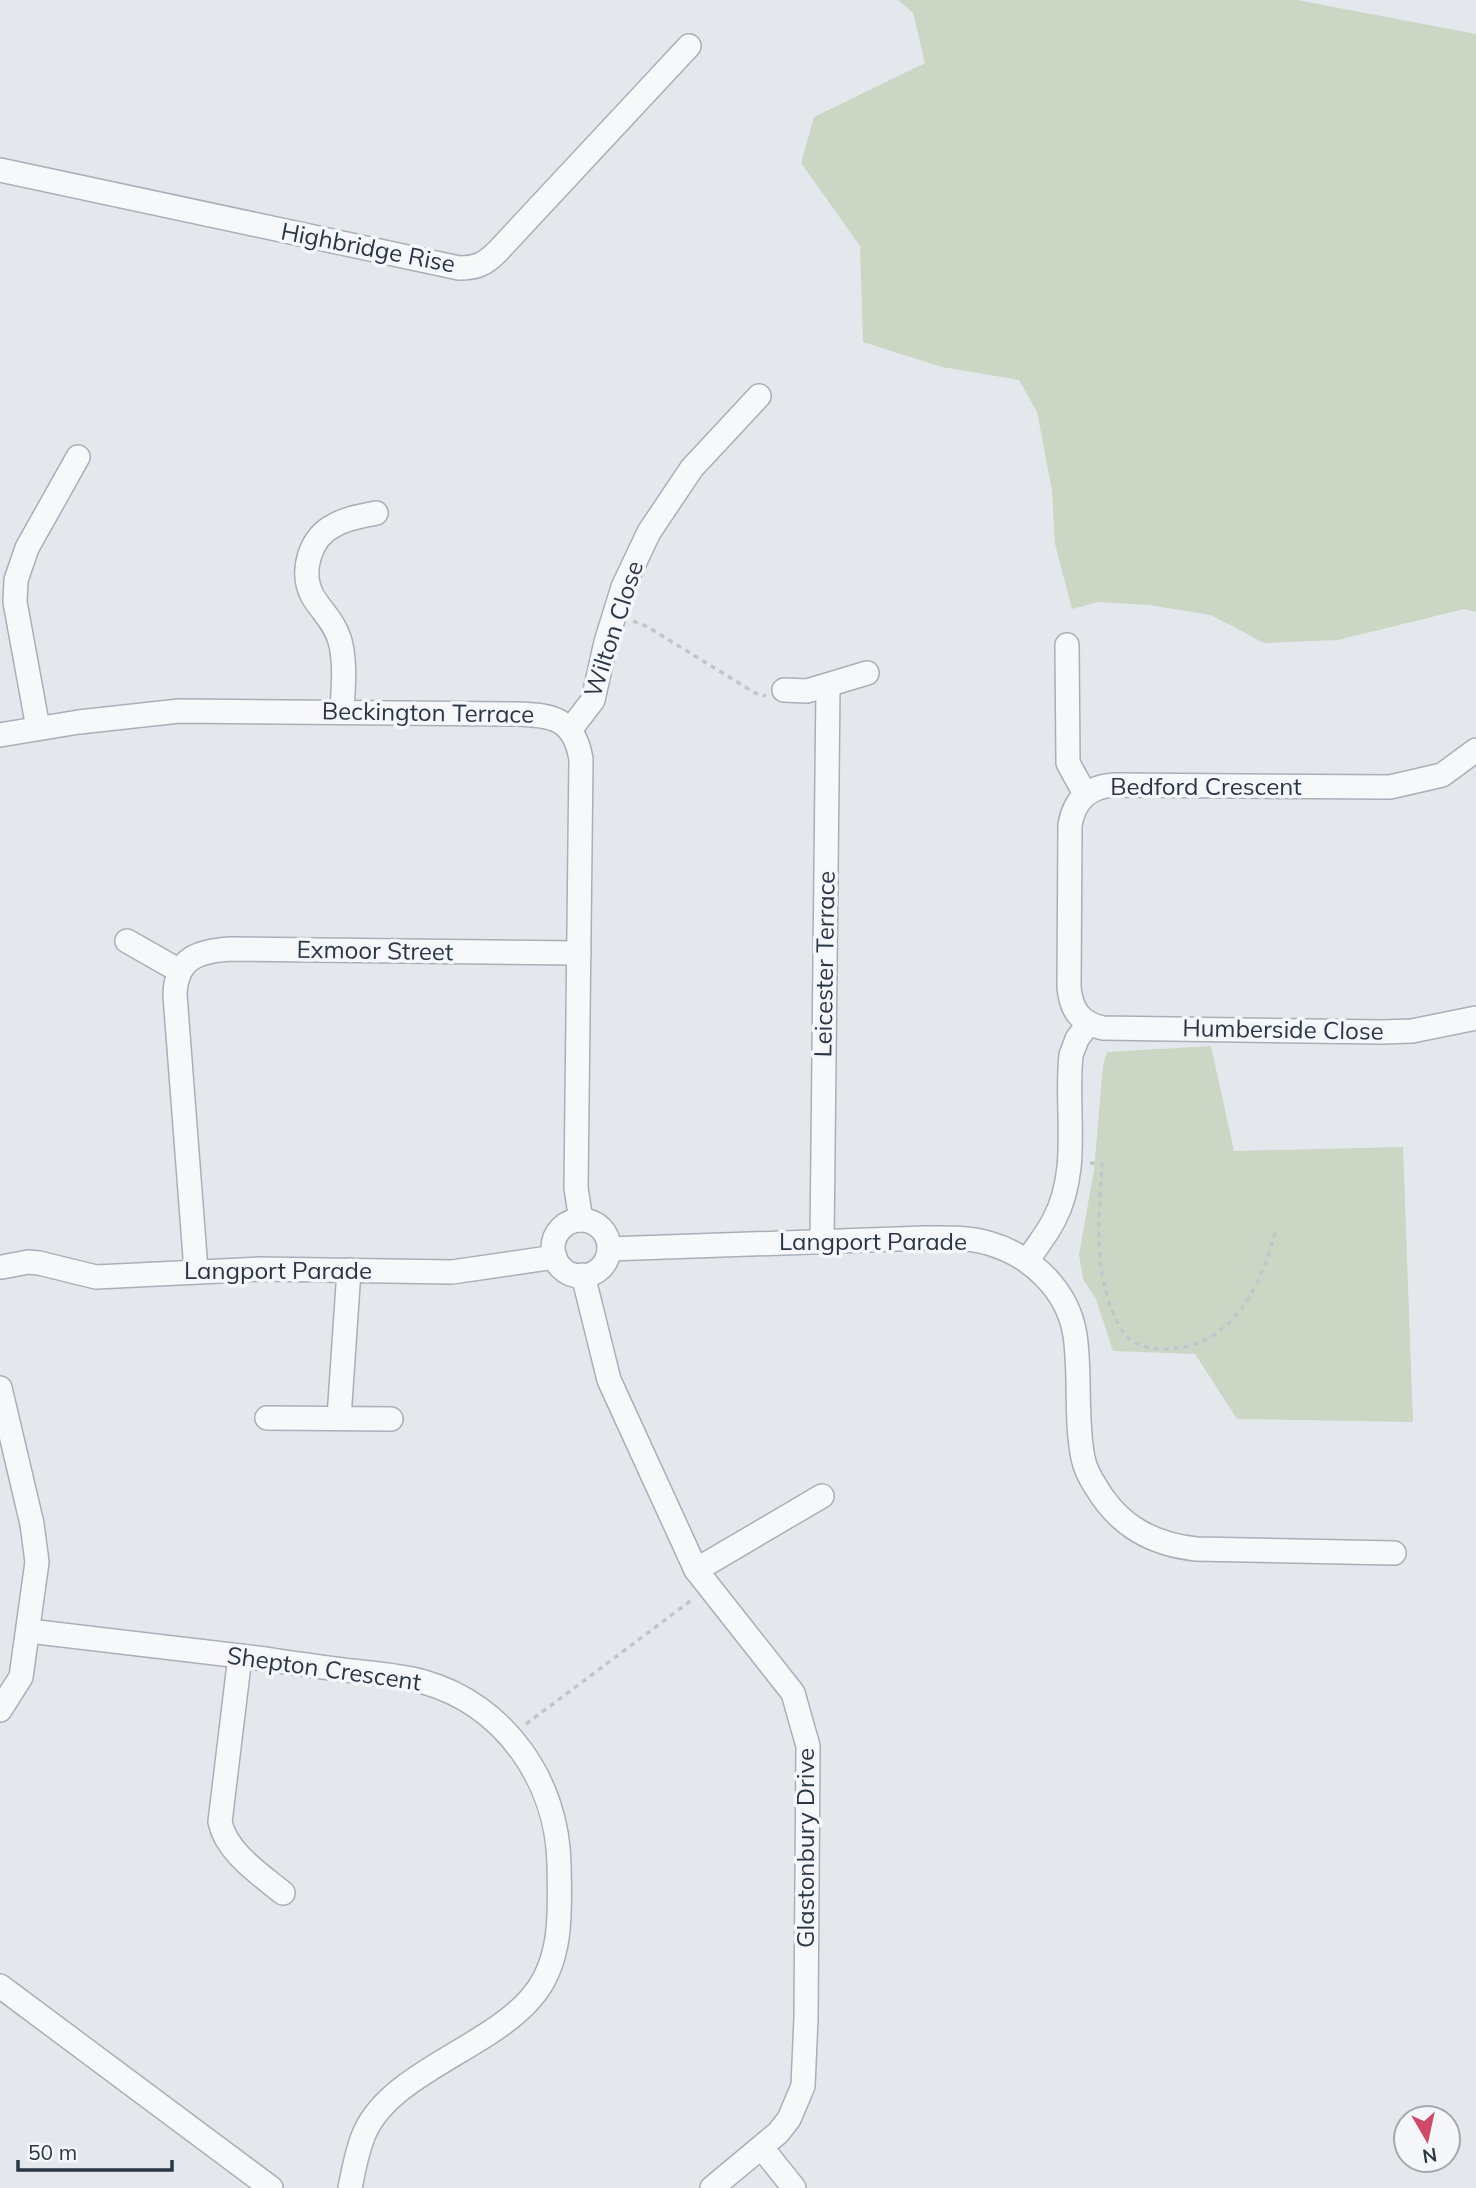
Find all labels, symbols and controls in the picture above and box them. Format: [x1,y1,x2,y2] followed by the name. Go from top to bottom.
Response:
[278,215,458,279] street label: Highbridge Rise
[577,557,649,700] street label: Wilton Close
[322,695,534,729] street label: Beckington Terrace
[1110,771,1302,801] street label: Bedford Crescent
[807,870,841,1058] street label: Leicester Terrace
[296,934,454,966] street label: Exmoor Street
[1182,1012,1384,1046] street label: Humberside Close
[779,1226,967,1256] street label: Langport Parade
[184,1255,372,1285] street label: Langport Parade
[225,1640,423,1696] street label: Shepton Crescent
[790,1748,820,1948] street label: Glastonbury Drive
[1392,2104,1462,2174] north arrow
[18,2128,172,2172] scale bar
[28,2139,77,2165] text: 50 m
[1421,2143,1439,2169] text: N

